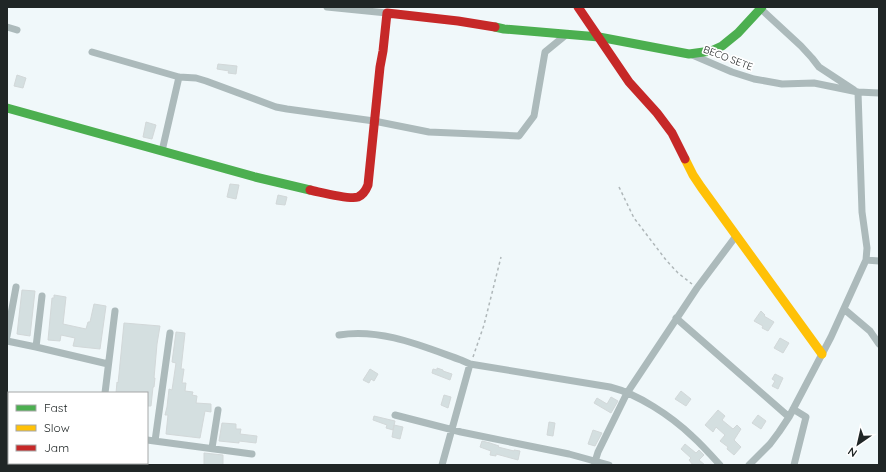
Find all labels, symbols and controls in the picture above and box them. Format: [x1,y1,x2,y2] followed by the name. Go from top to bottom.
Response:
[701,43,755,74] street label: BECO SETE
[8,392,148,464] legend
[44,400,68,415] text: Fast
[44,420,70,435] text: Slow
[838,424,878,464] north arrow
[44,440,69,455] text: Jam
[845,444,860,460] text: N

